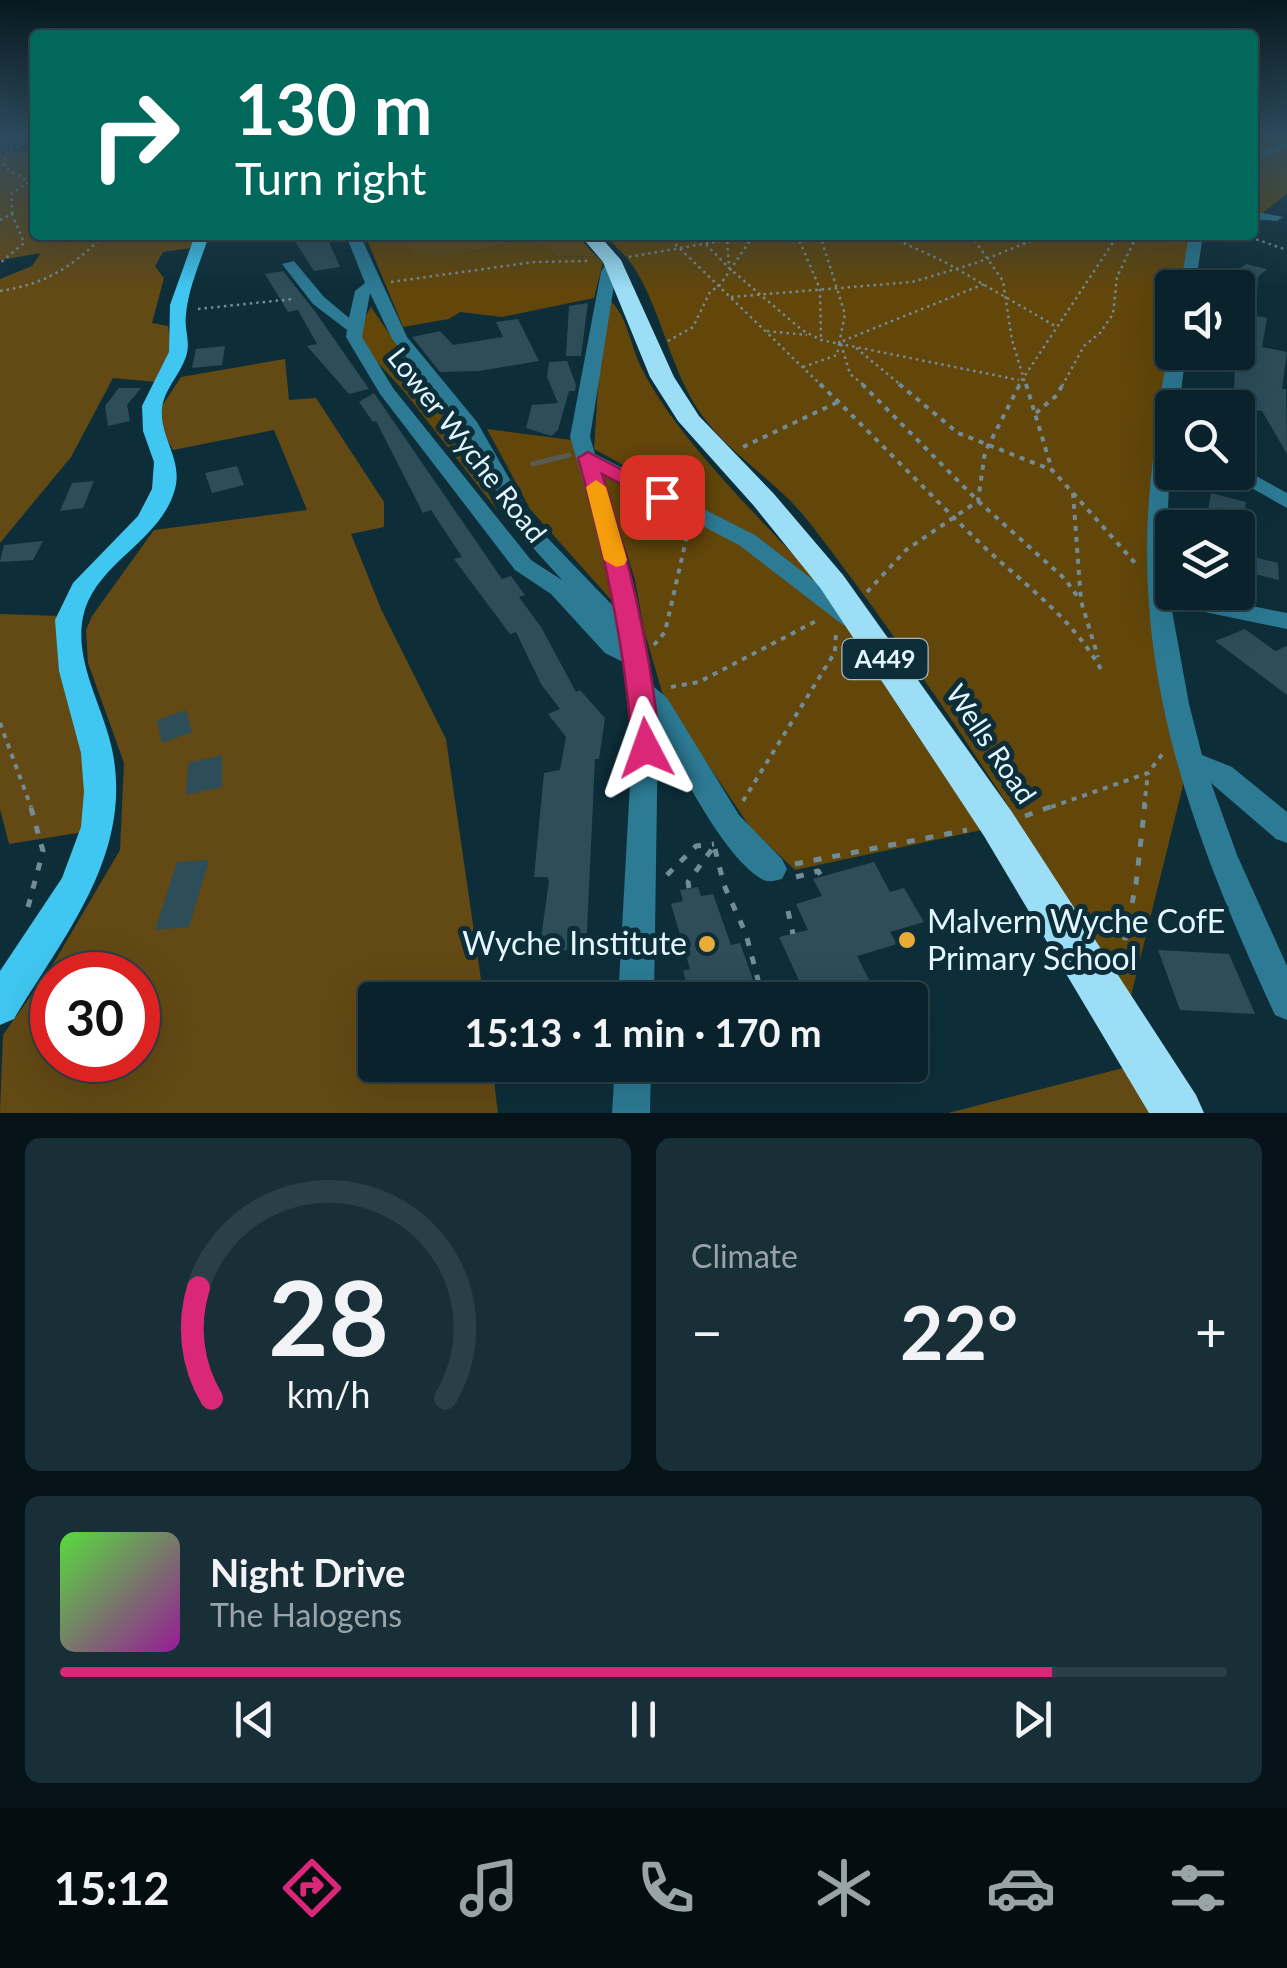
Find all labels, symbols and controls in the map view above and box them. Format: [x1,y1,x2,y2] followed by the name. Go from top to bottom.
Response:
[235,66,432,150] text: 130 m
[70,70,200,200] icon: right
[235,151,426,205] text: Turn right
[1155,270,1255,610] map controls
[1155,270,1255,370] button: sound
[381,340,554,548] street label: Lower Wyche Road
[1155,390,1255,490] button: search
[620,455,705,540] pin
[635,470,690,525] icon: arrive
[1155,510,1255,610] button: layers
[842,639,928,679] road number: A449
[939,677,1044,810] street label: Wells Road
[594,696,698,800] position arrow
[927,901,1225,977] place label: Malvern Wyche CofE Primary School
[462,923,687,962] place label: Wyche Institute
[896,929,918,951] marker: Malvern Wyche CofE Primary School
[696,933,718,955] marker: Wyche Institute
[30,952,160,1082] speed limit sign: 30
[464,1009,822,1055] text: 15:13 · 1 min · 170 m
[691,1236,798,1275] text: Climate
[268,1253,388,1378] text: 28
[900,1286,1018,1376] text: 22°
[691,1298,723,1364] text: −
[1195,1298,1227,1364] text: +
[286,1373,370,1416] text: km/h
[210,1549,405,1595] text: Night Drive
[210,1595,402,1634] text: The Halogens
[227,1692,282,1747] icon: previous
[616,1692,671,1747] icon: pause
[1005,1692,1060,1747] icon: next
[277,1853,347,1923] icon: directions
[454,1853,524,1923] icon: music
[631,1853,701,1923] icon: phone
[809,1853,879,1923] icon: climate
[986,1853,1056,1923] icon: car
[1163,1853,1233,1923] icon: filters
[54,1861,170,1915] text: 15:12

